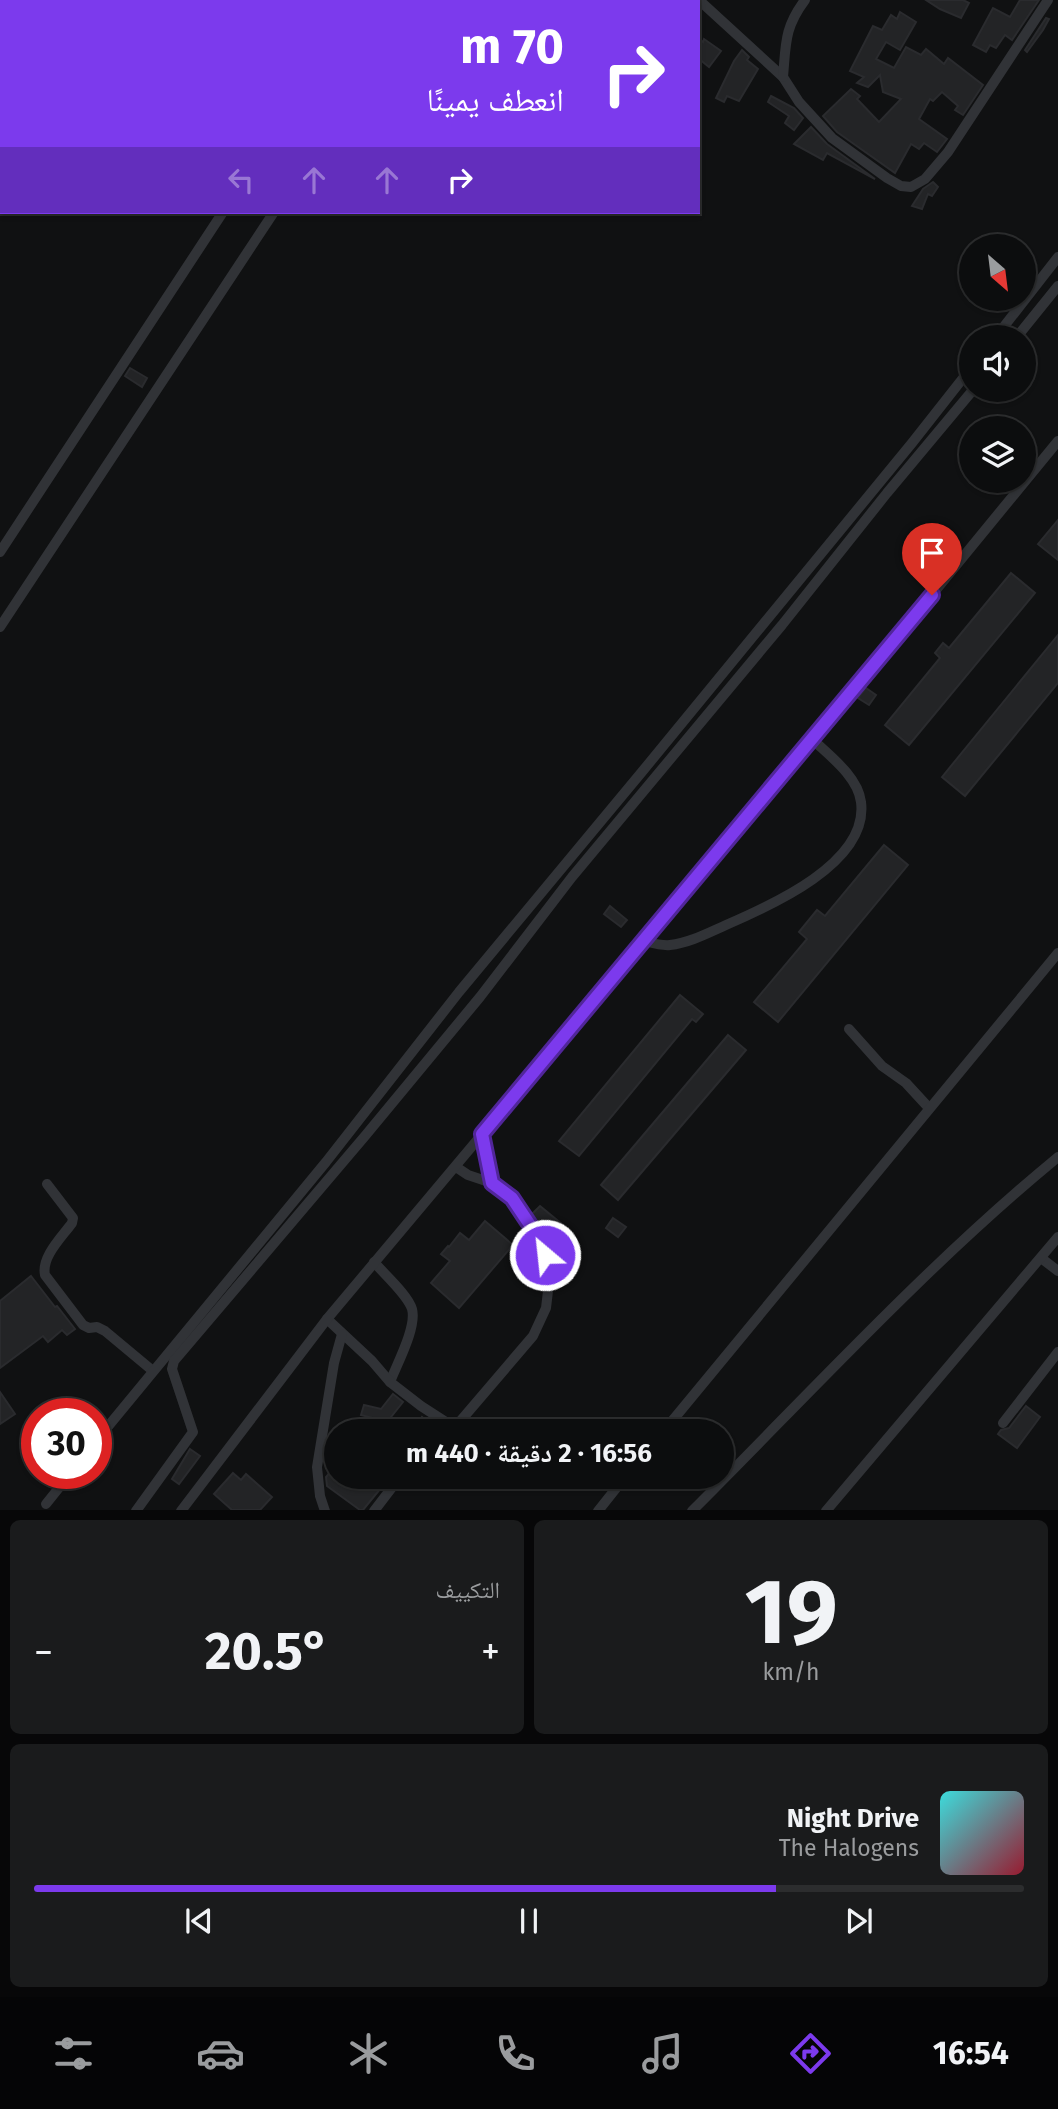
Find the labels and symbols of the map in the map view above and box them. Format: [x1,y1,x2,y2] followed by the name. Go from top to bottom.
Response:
[959,234,1036,312] north arrow
[902,523,962,595] pin
[508,1218,582,1292] position arrow
[21,1398,112,1489] speed limit sign: 30

